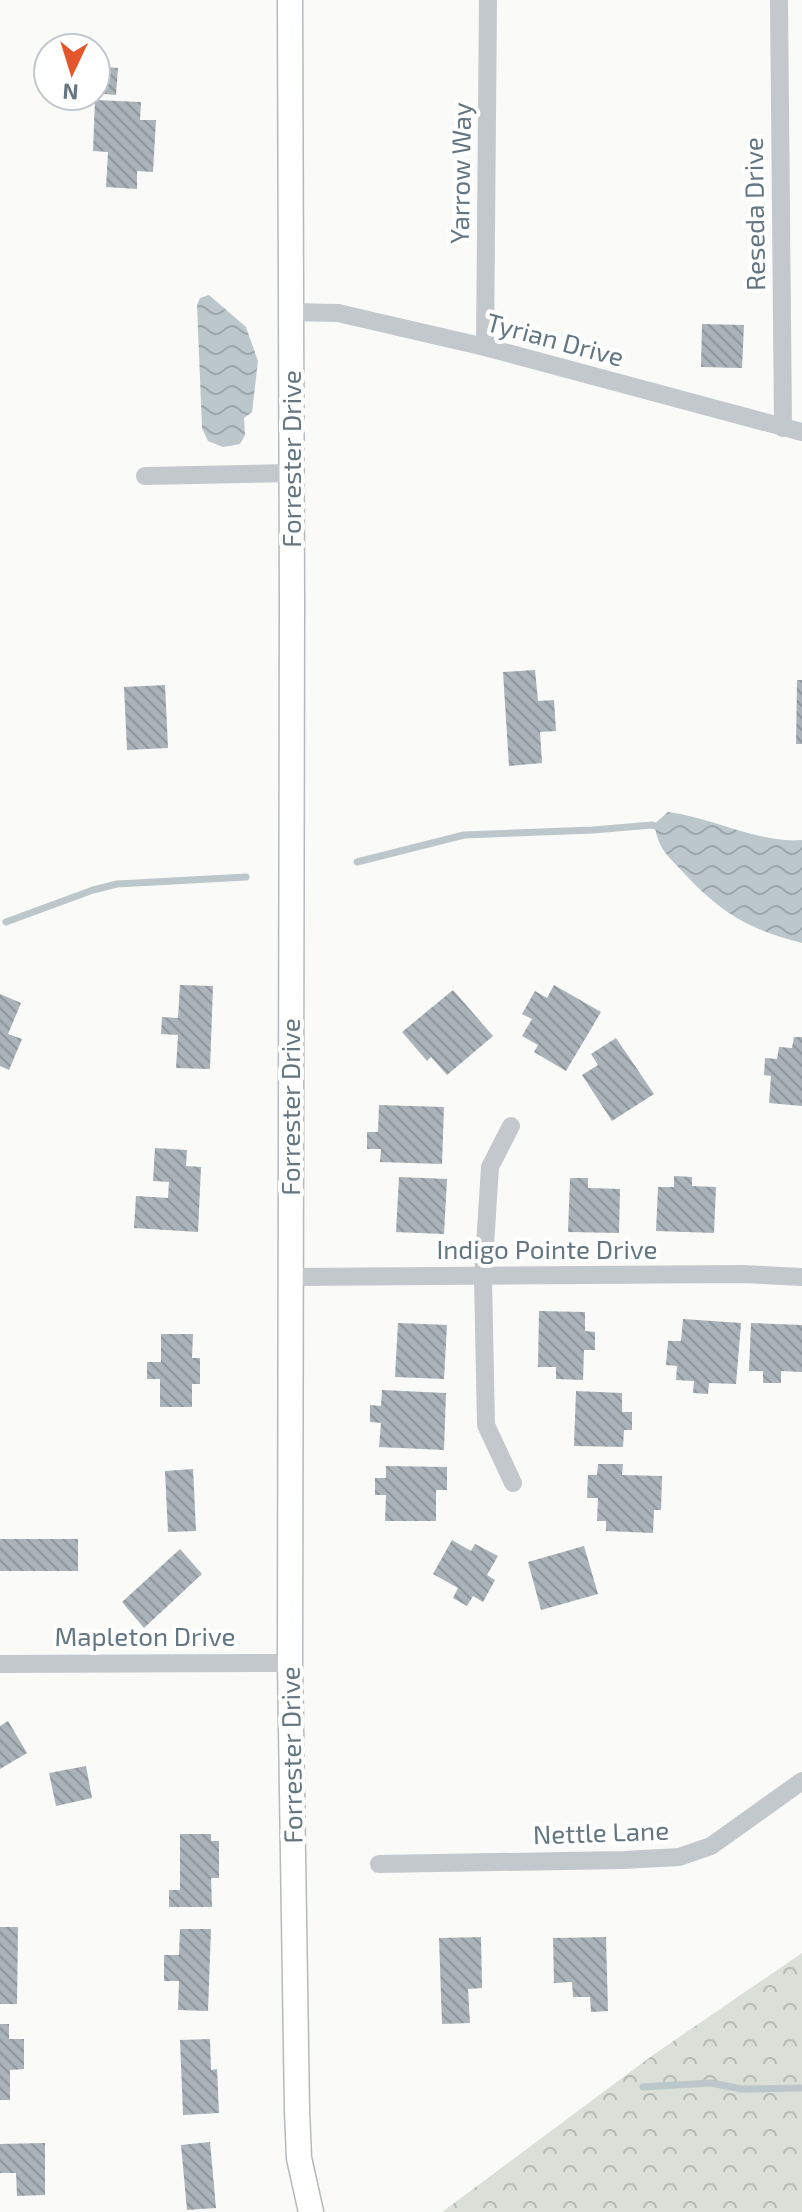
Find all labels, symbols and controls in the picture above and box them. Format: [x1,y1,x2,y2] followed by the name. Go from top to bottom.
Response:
[32,32,112,112] north arrow
[62,79,79,106] text: N
[443,102,476,244] street label: Yarrow Way
[737,137,770,291] street label: Reseda Drive
[483,305,627,372] street label: Tyrian Drive
[275,370,306,548] street label: Forrester Drive
[274,1018,305,1196] street label: Forrester Drive
[436,1233,658,1264] street label: Indigo Pointe Drive
[54,1620,236,1651] street label: Mapleton Drive
[273,1666,308,1844] street label: Forrester Drive
[532,1814,670,1849] street label: Nettle Lane

